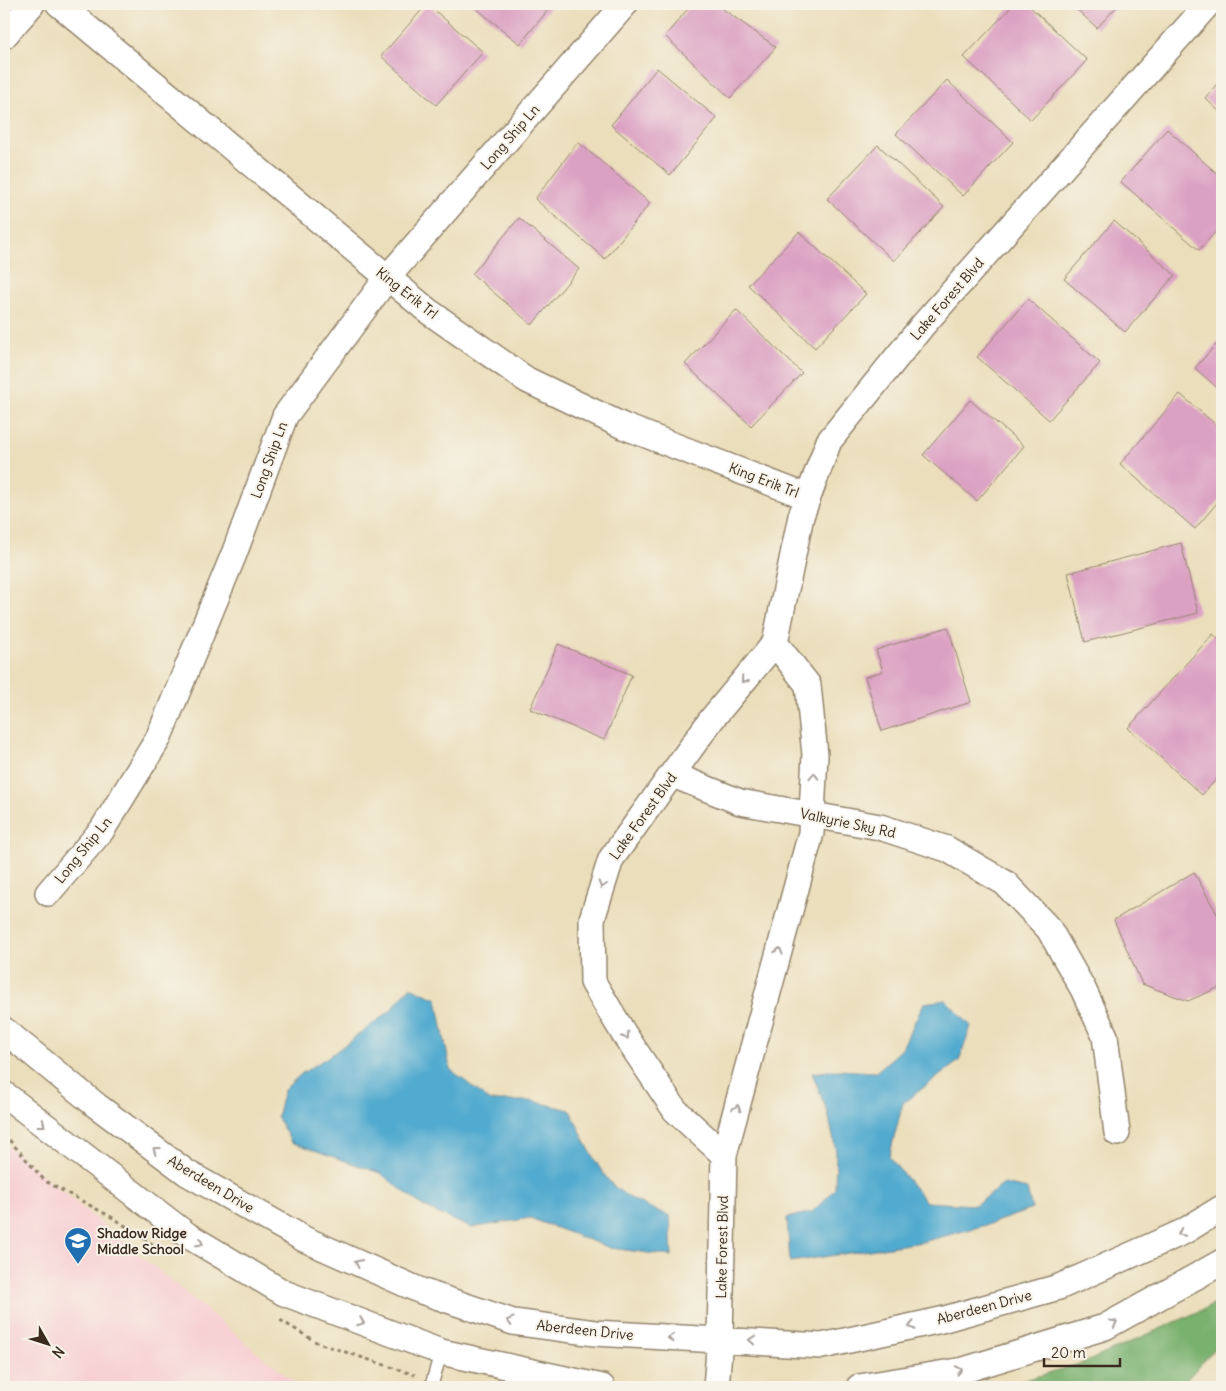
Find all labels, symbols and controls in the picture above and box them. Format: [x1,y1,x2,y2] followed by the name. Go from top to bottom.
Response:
[477,101,543,173] street label: Long Ship Ln
[906,254,988,344] street label: Lake Forest Blvd
[372,263,442,323] street label: King Erik Trl
[247,419,291,501] street label: Long Ship Ln
[726,458,802,502] street label: King Erik Trl
[741,674,749,683] one-way arrow
[605,769,681,863] street label: Lake Forest Blvd
[809,772,820,780] one-way arrow
[798,804,898,842] street label: Valkyrie Sky Rd
[51,813,115,887] street label: Long Ship Ln
[598,880,608,888] one-way arrow
[773,948,783,956] one-way arrow
[620,1031,629,1040] one-way arrow
[731,1104,742,1113] one-way arrow
[36,1118,45,1126] one-way arrow
[153,1147,162,1155] one-way arrow
[165,1151,257,1217] street label: Aberdeen Drive
[712,1195,732,1299] street label: Lake Forest Blvd
[97,1224,187,1258] place label: Shadow Ridge Middle School
[63,1226,93,1265] school or university icon: Shadow Ridge Middle School
[1177,1227,1186,1237] one-way arrow
[194,1236,203,1246] one-way arrow
[354,1259,363,1270] one-way arrow
[935,1286,1033,1328] street label: Aberdeen Drive
[356,1316,365,1326] one-way arrow
[506,1316,515,1326] one-way arrow
[536,1316,634,1344] street label: Aberdeen Drive
[22,1318,72,1368] north arrow
[1109,1319,1118,1329] one-way arrow
[908,1320,917,1331] one-way arrow
[667,1332,675,1343] one-way arrow
[748,1335,756,1346] one-way arrow
[1044,1336,1120,1368] scale bar
[48,1343,68,1362] text: N
[1051,1343,1086,1362] text: 20 m
[954,1366,963,1376] one-way arrow

